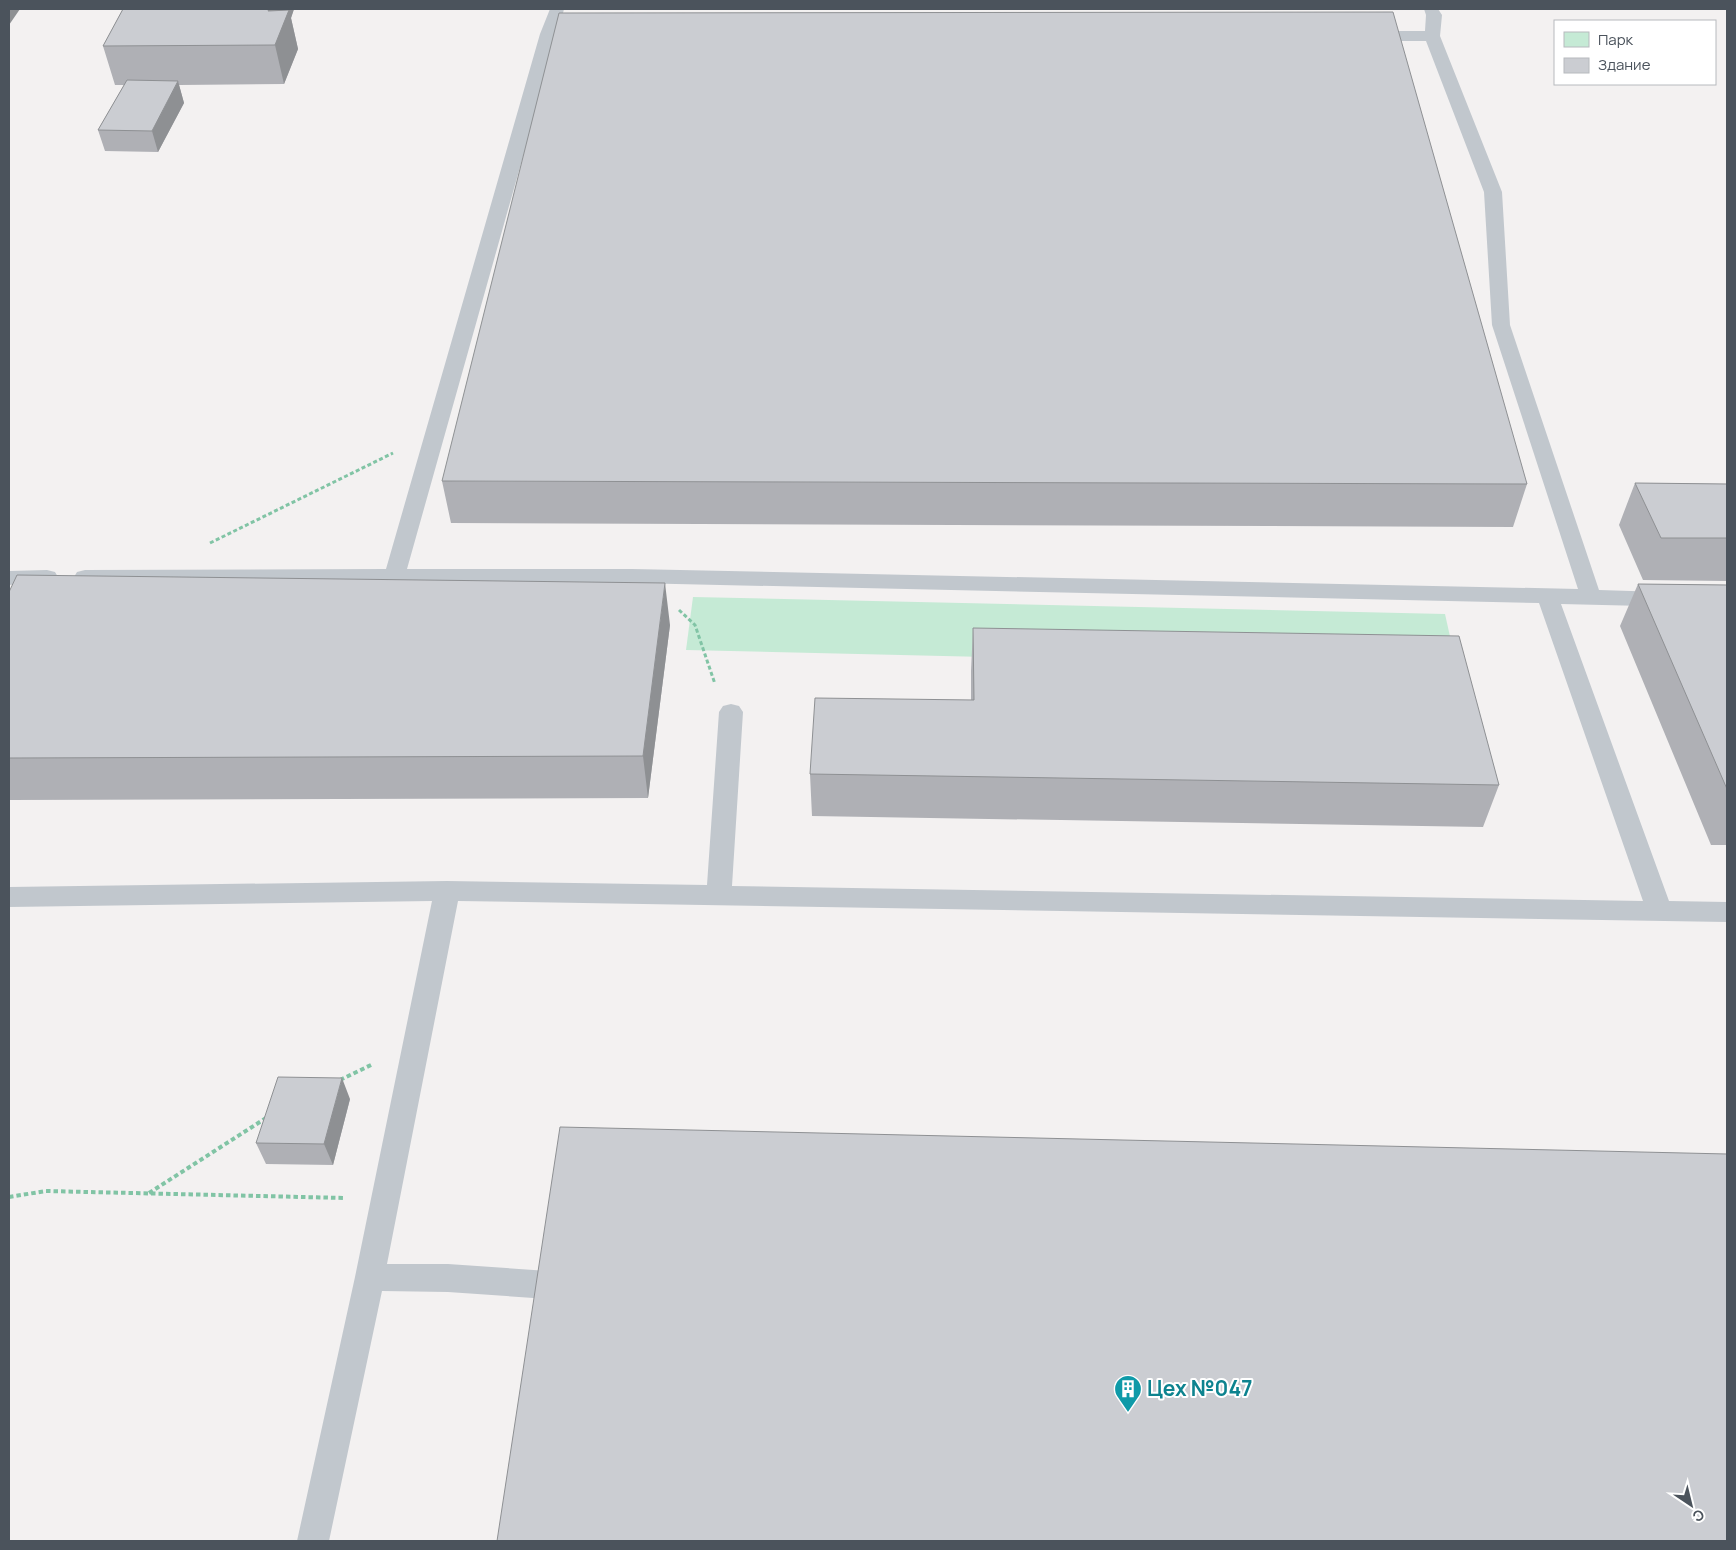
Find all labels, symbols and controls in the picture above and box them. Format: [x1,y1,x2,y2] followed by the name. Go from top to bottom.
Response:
[1554,20,1716,85] legend
[1598,29,1634,50] text: Парк
[1598,54,1651,75] text: Здание
[1113,1374,1143,1413] building icon: Цех №047
[1147,1374,1252,1402] place label: Цех №047
[1666,1480,1716,1530] north arrow
[1689,1505,1708,1527] text: С

